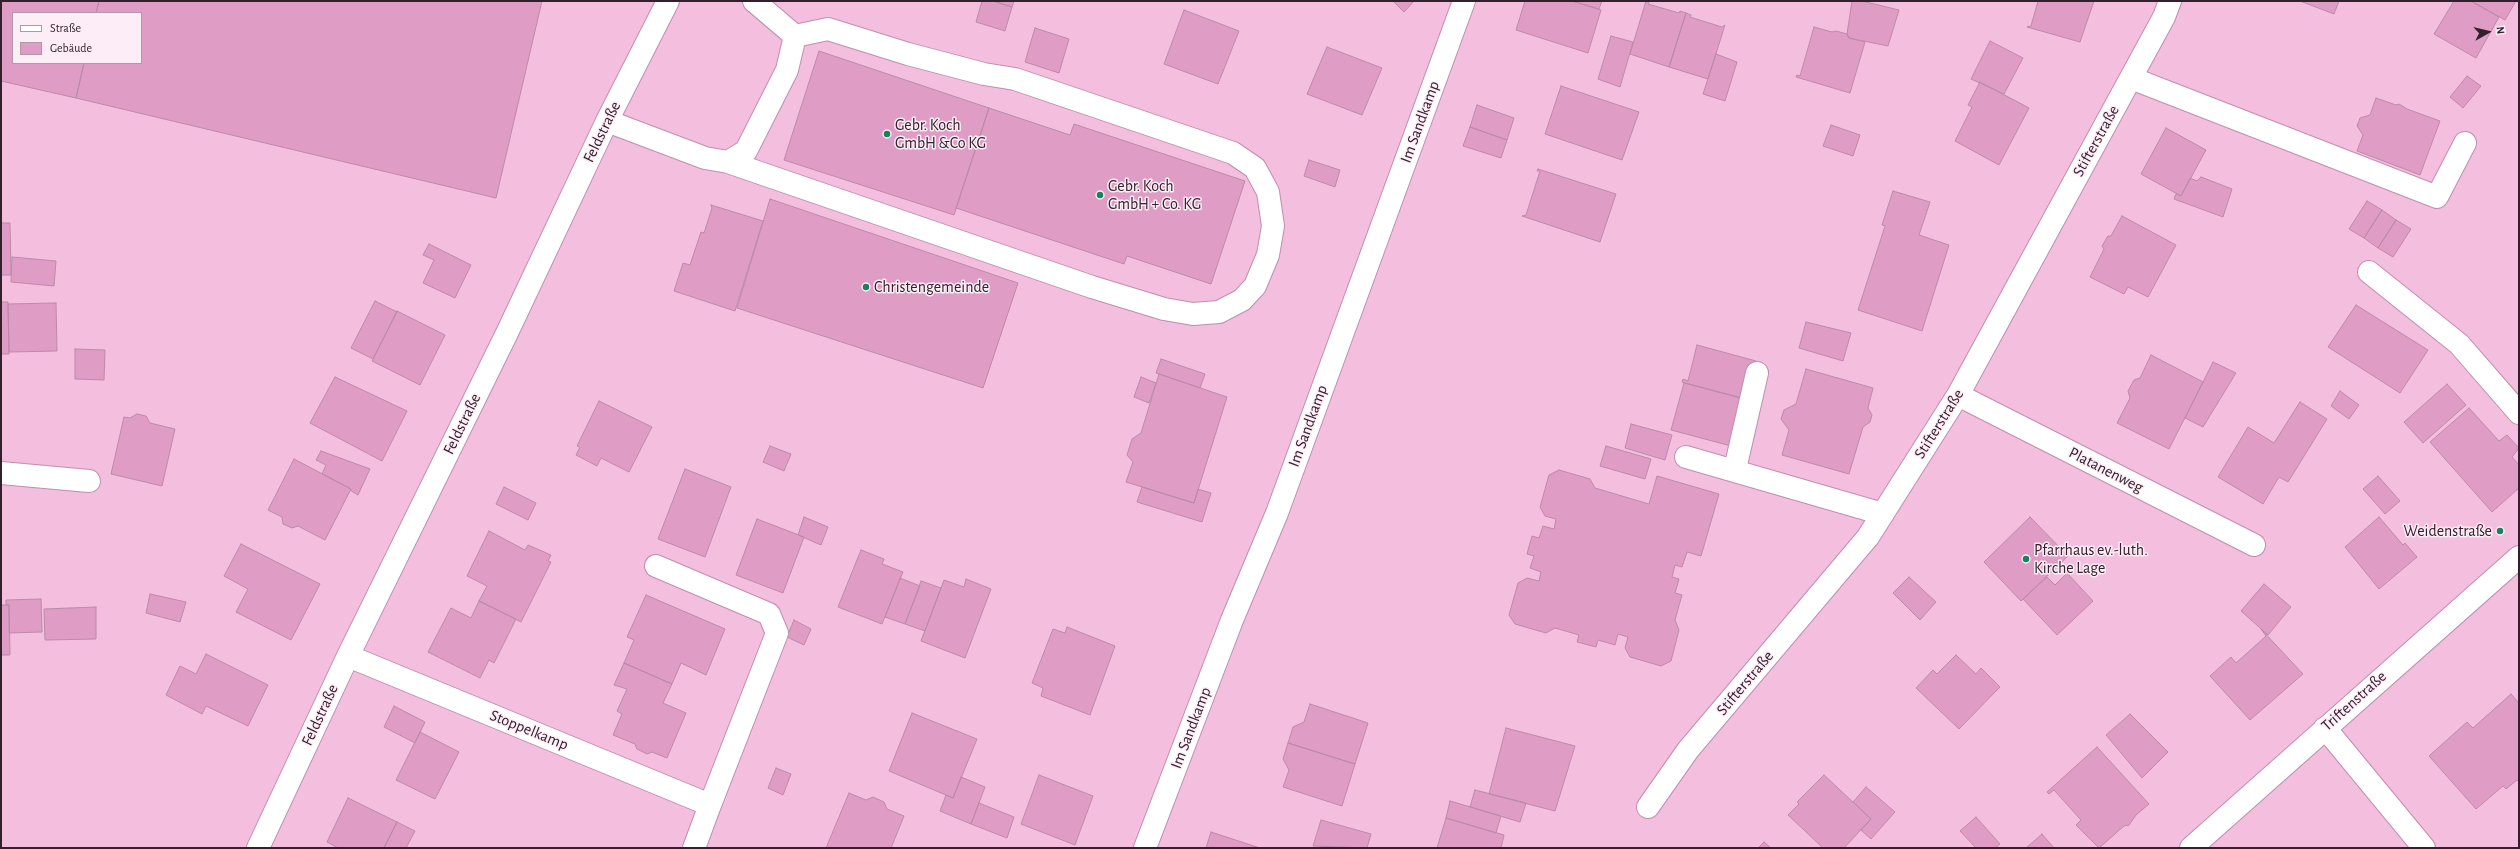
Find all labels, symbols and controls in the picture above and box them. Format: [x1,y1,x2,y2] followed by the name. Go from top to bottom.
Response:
[12,12,142,64] legend
[2468,12,2508,52] north arrow
[50,22,81,34] text: Straße
[2494,26,2506,35] text: N
[50,42,92,54] text: Gebäude
[1396,78,1444,166] street label: Im Sandkamp
[579,98,625,166] street label: Feldstraße
[2069,102,2123,180] street label: Stifterstraße
[895,115,986,153] place label: Gebr. Koch GmbH &Co KG
[882,129,892,139] marker: Gebr. Koch GmbH &Co KG
[1108,176,1201,214] place label: Gebr. Koch GmbH + Co. KG
[1095,190,1105,200] marker: Gebr. Koch GmbH + Co. KG
[874,277,989,297] place label: Christengemeinde
[861,282,871,292] marker: Christengemeinde
[1284,382,1332,470] street label: Im Sandkamp
[1910,386,1968,462] street label: Stifterstraße
[439,390,485,458] street label: Feldstraße
[2065,443,2147,497] street label: Platanenweg
[2404,521,2492,541] place label: Weidenstraße
[2495,526,2505,536] marker: Weidenstraße
[2034,540,2148,578] place label: Pfarrhaus ev.-luth. Kirche Lage
[2021,554,2031,564] marker: Pfarrhaus ev.-luth. Kirche Lage
[1712,647,1778,719] street label: Stifterstraße
[2317,667,2391,735] street label: Triftenstraße
[297,681,343,749] street label: Feldstraße
[1167,685,1215,771] street label: Im Sandkamp
[487,706,571,754] street label: Stoppelkamp

